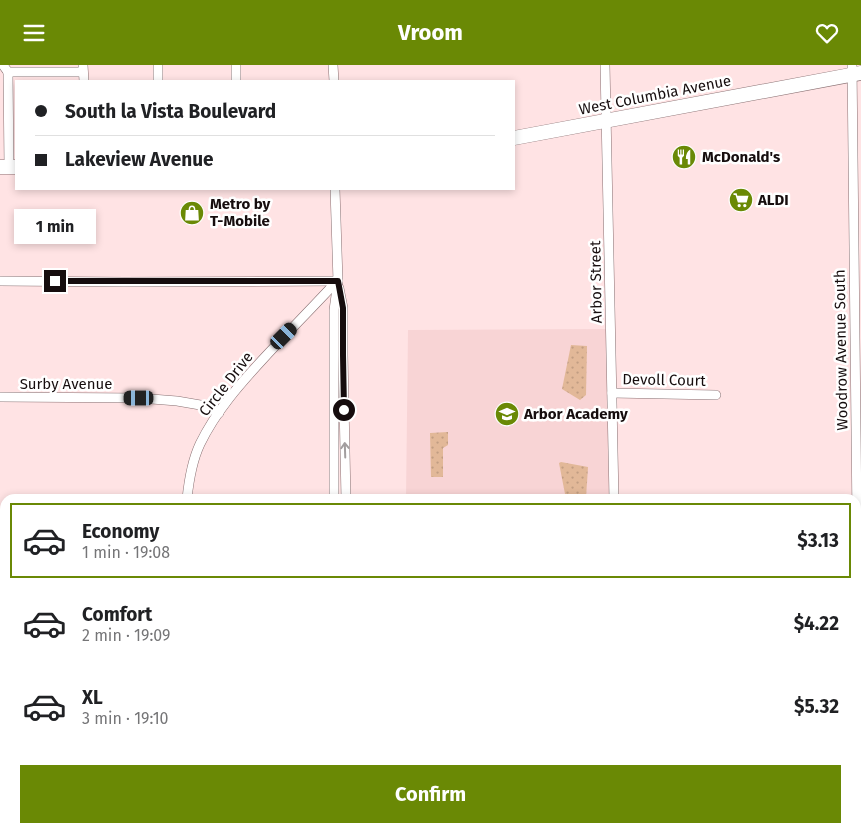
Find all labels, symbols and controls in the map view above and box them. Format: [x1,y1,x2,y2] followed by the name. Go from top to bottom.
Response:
[20,19,48,47] icon: menu
[398,19,463,46] text: Vroom
[813,19,841,47] icon: heart
[577,71,733,119] street label: West Columbia Avenue
[65,100,276,123] text: South la Vista Boulevard
[671,144,697,170] restaurant icon: McDonald's
[65,148,214,171] text: Lakeview Avenue
[702,148,780,166] place label: McDonald's
[728,187,754,213] supermarket icon: ALDI
[757,191,789,209] place label: ALDI
[210,195,271,230] place label: Metro by T-Mobile
[179,200,205,226] shop icon: Metro by T-Mobile
[14,209,96,243] callout: 1 min
[36,217,74,236] text: 1 min
[586,240,606,323] street label: Arbor Street
[831,269,851,431] street label: Woodrow Avenue South
[44,270,66,292] route end
[268,320,299,352] car
[195,348,257,420] street label: Circle Drive
[622,370,706,390] street label: Devoll Court
[20,375,112,393] street label: Surby Avenue
[124,391,154,406] car
[333,399,355,421] route start
[494,401,520,427] school or university icon: Arbor Academy
[523,405,628,423] place label: Arbor Academy
[341,442,350,458] one-way arrow
[22,518,67,563] icon: car
[82,520,159,543] text: Economy
[797,529,839,552] text: $3.13
[82,543,170,562] text: 1 min · 19:08
[22,601,67,646] icon: car
[82,603,152,626] text: Comfort
[794,612,839,635] text: $4.22
[82,626,170,645] text: 2 min · 19:09
[22,684,67,729] icon: car
[82,686,103,709] text: XL
[794,695,839,718] text: $5.32
[82,709,169,728] text: 3 min · 19:10
[20,765,841,823] button: Confirm

